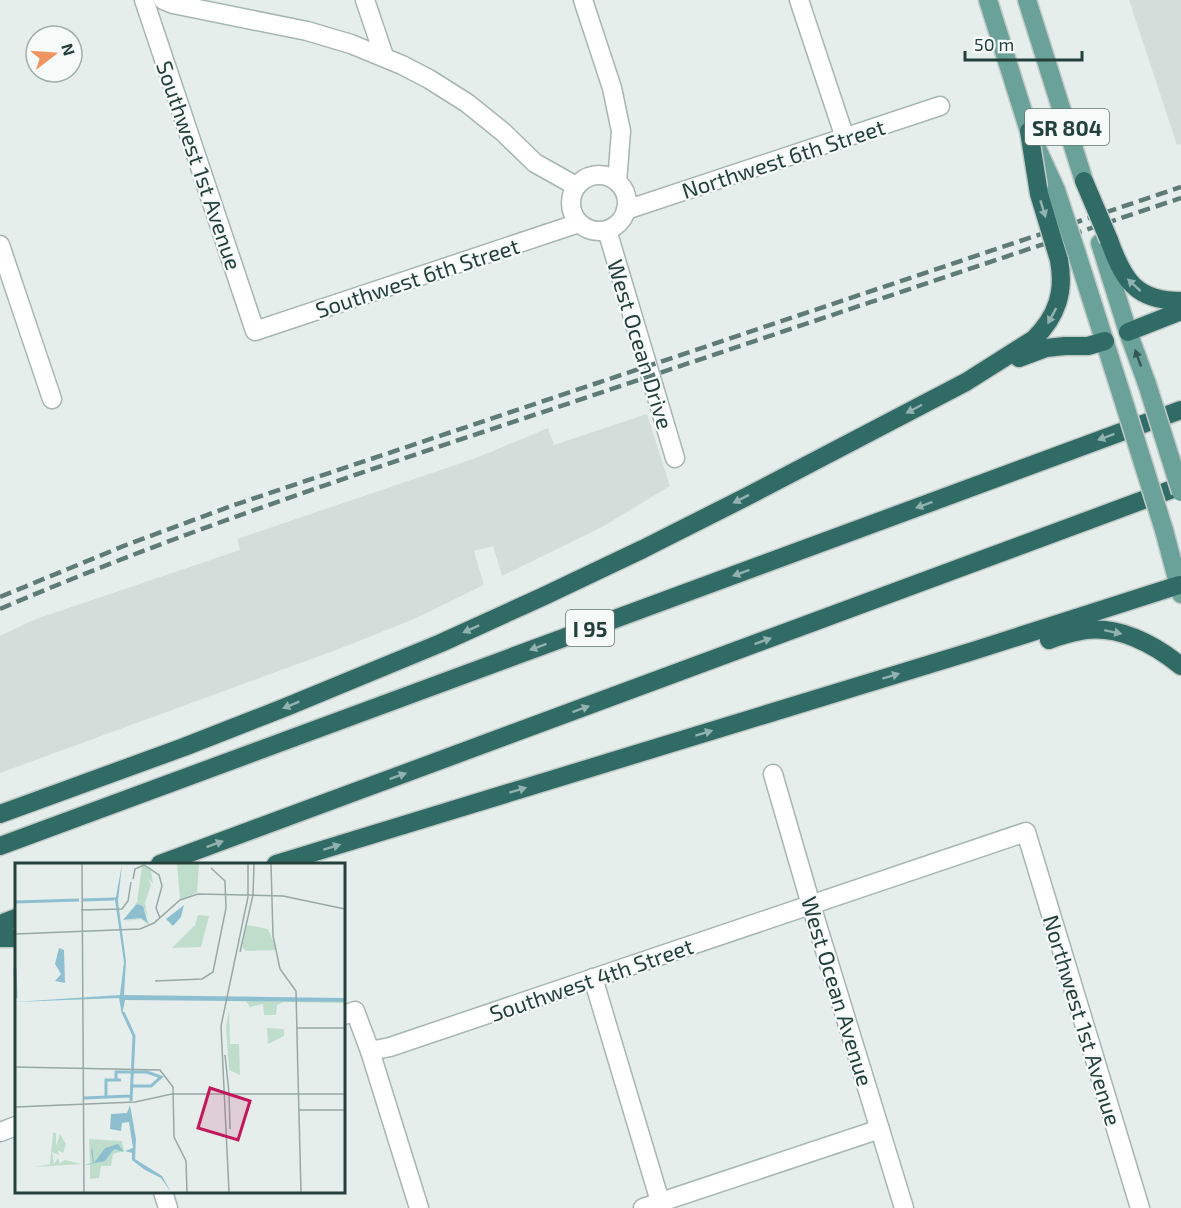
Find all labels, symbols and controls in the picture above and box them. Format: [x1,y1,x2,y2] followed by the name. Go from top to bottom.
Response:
[24,24,84,84] north arrow
[965,24,1082,62] scale bar
[974,33,1014,55] text: 50 m
[58,41,80,58] text: N
[152,57,248,273] street label: Southwest 1st Avenue
[1025,109,1109,145] road number: SR 804
[678,113,888,203] street label: Northwest 6th Street
[1039,200,1048,218] one-way arrow
[312,232,522,322] street label: Southwest 6th Street
[603,256,679,432] street label: West Ocean Drive
[1126,278,1141,292] one-way arrow
[1047,308,1057,325] one-way arrow
[1132,349,1142,367] one-way arrow
[905,404,922,414] one-way arrow
[1097,433,1115,443] one-way arrow
[732,494,750,504] one-way arrow
[914,500,932,510] one-way arrow
[731,568,749,578] one-way arrow
[566,610,614,646] road number: I 95
[462,625,479,634] one-way arrow
[1104,628,1123,637] one-way arrow
[755,636,773,646] one-way arrow
[529,643,547,653] one-way arrow
[882,671,900,680] one-way arrow
[282,701,300,710] one-way arrow
[572,703,590,713] one-way arrow
[696,728,714,737] one-way arrow
[389,771,407,781] one-way arrow
[509,785,527,794] one-way arrow
[206,839,224,849] one-way arrow
[323,842,341,851] one-way arrow
[15,863,345,1193] inset map
[797,893,879,1089] street label: West Ocean Avenue
[1039,912,1127,1128] street label: Northwest 1st Avenue
[486,932,696,1026] street label: Southwest 4th Street

